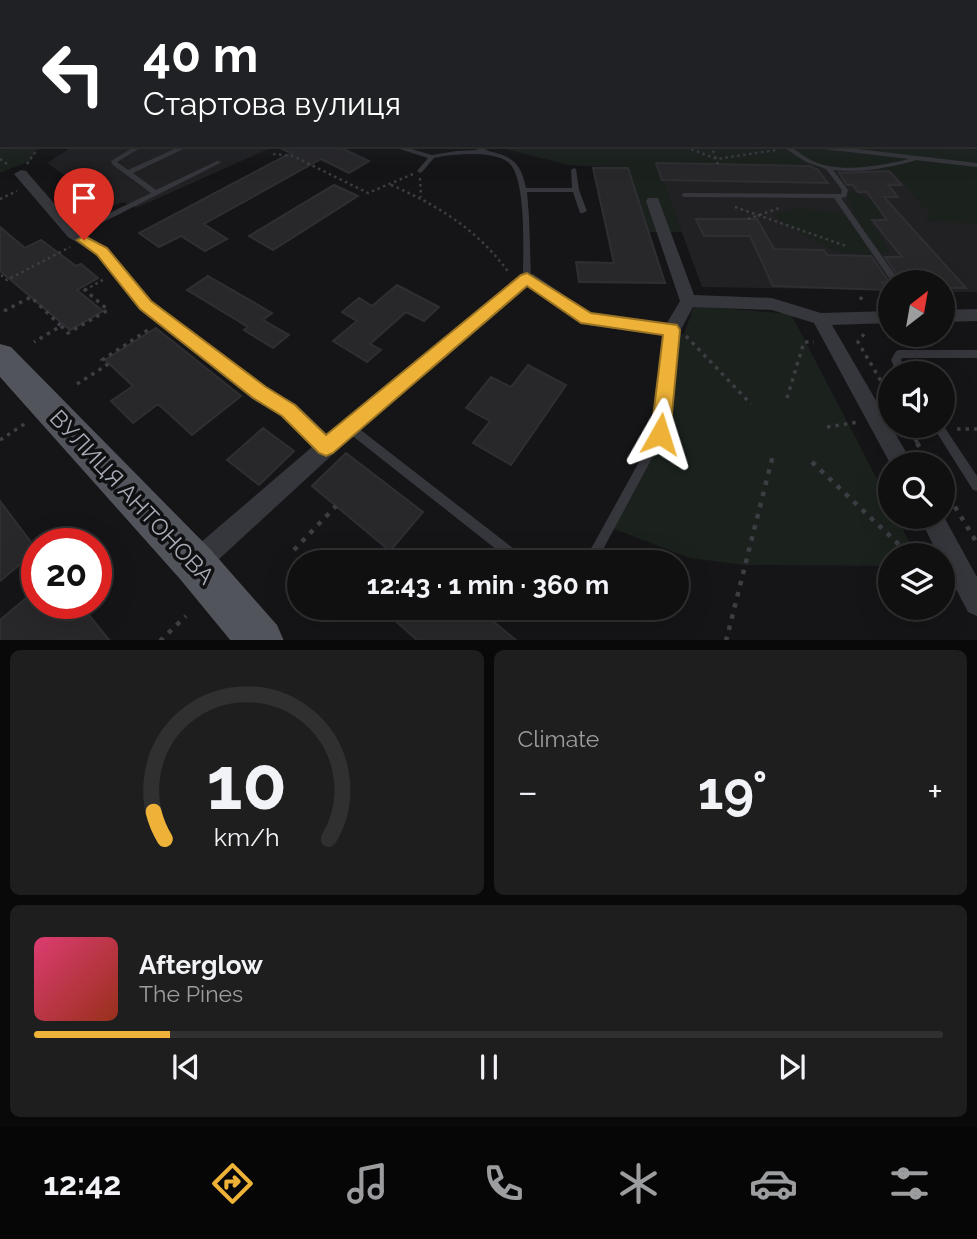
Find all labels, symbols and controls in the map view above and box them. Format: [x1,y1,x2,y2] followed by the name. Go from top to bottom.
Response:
[143,26,258,83] text: 40 m
[28,28,119,119] icon: left
[143,85,401,122] text: Стартова вулиця
[54,168,114,240] pin
[65,179,103,217] icon: arrive
[878,270,956,346] north arrow
[878,270,955,620] map controls
[878,361,955,438] button: sound
[623,397,697,471] position arrow
[45,404,220,590] street label: ВУЛИЦЯ АНТОНОВА
[878,452,955,529] button: search
[21,528,112,619] speed limit sign: 20
[878,543,955,620] button: layers
[367,570,609,600] text: 12:43 · 1 min · 360 m
[518,725,599,752] text: Climate
[206,741,287,826] text: 10
[698,760,767,821] text: 19°
[518,769,538,814] text: −
[927,769,943,814] text: +
[214,821,280,851] text: km/h
[139,950,263,980] text: Afterglow
[139,980,243,1007] text: The Pines
[167,1048,205,1086] icon: previous
[470,1048,508,1086] icon: pause
[773,1048,811,1086] icon: next
[208,1159,257,1208] icon: directions
[343,1159,392,1208] icon: music
[479,1159,528,1208] icon: phone
[614,1159,663,1208] icon: climate
[749,1159,798,1208] icon: car
[885,1159,934,1208] icon: filters
[43,1165,121,1202] text: 12:42

